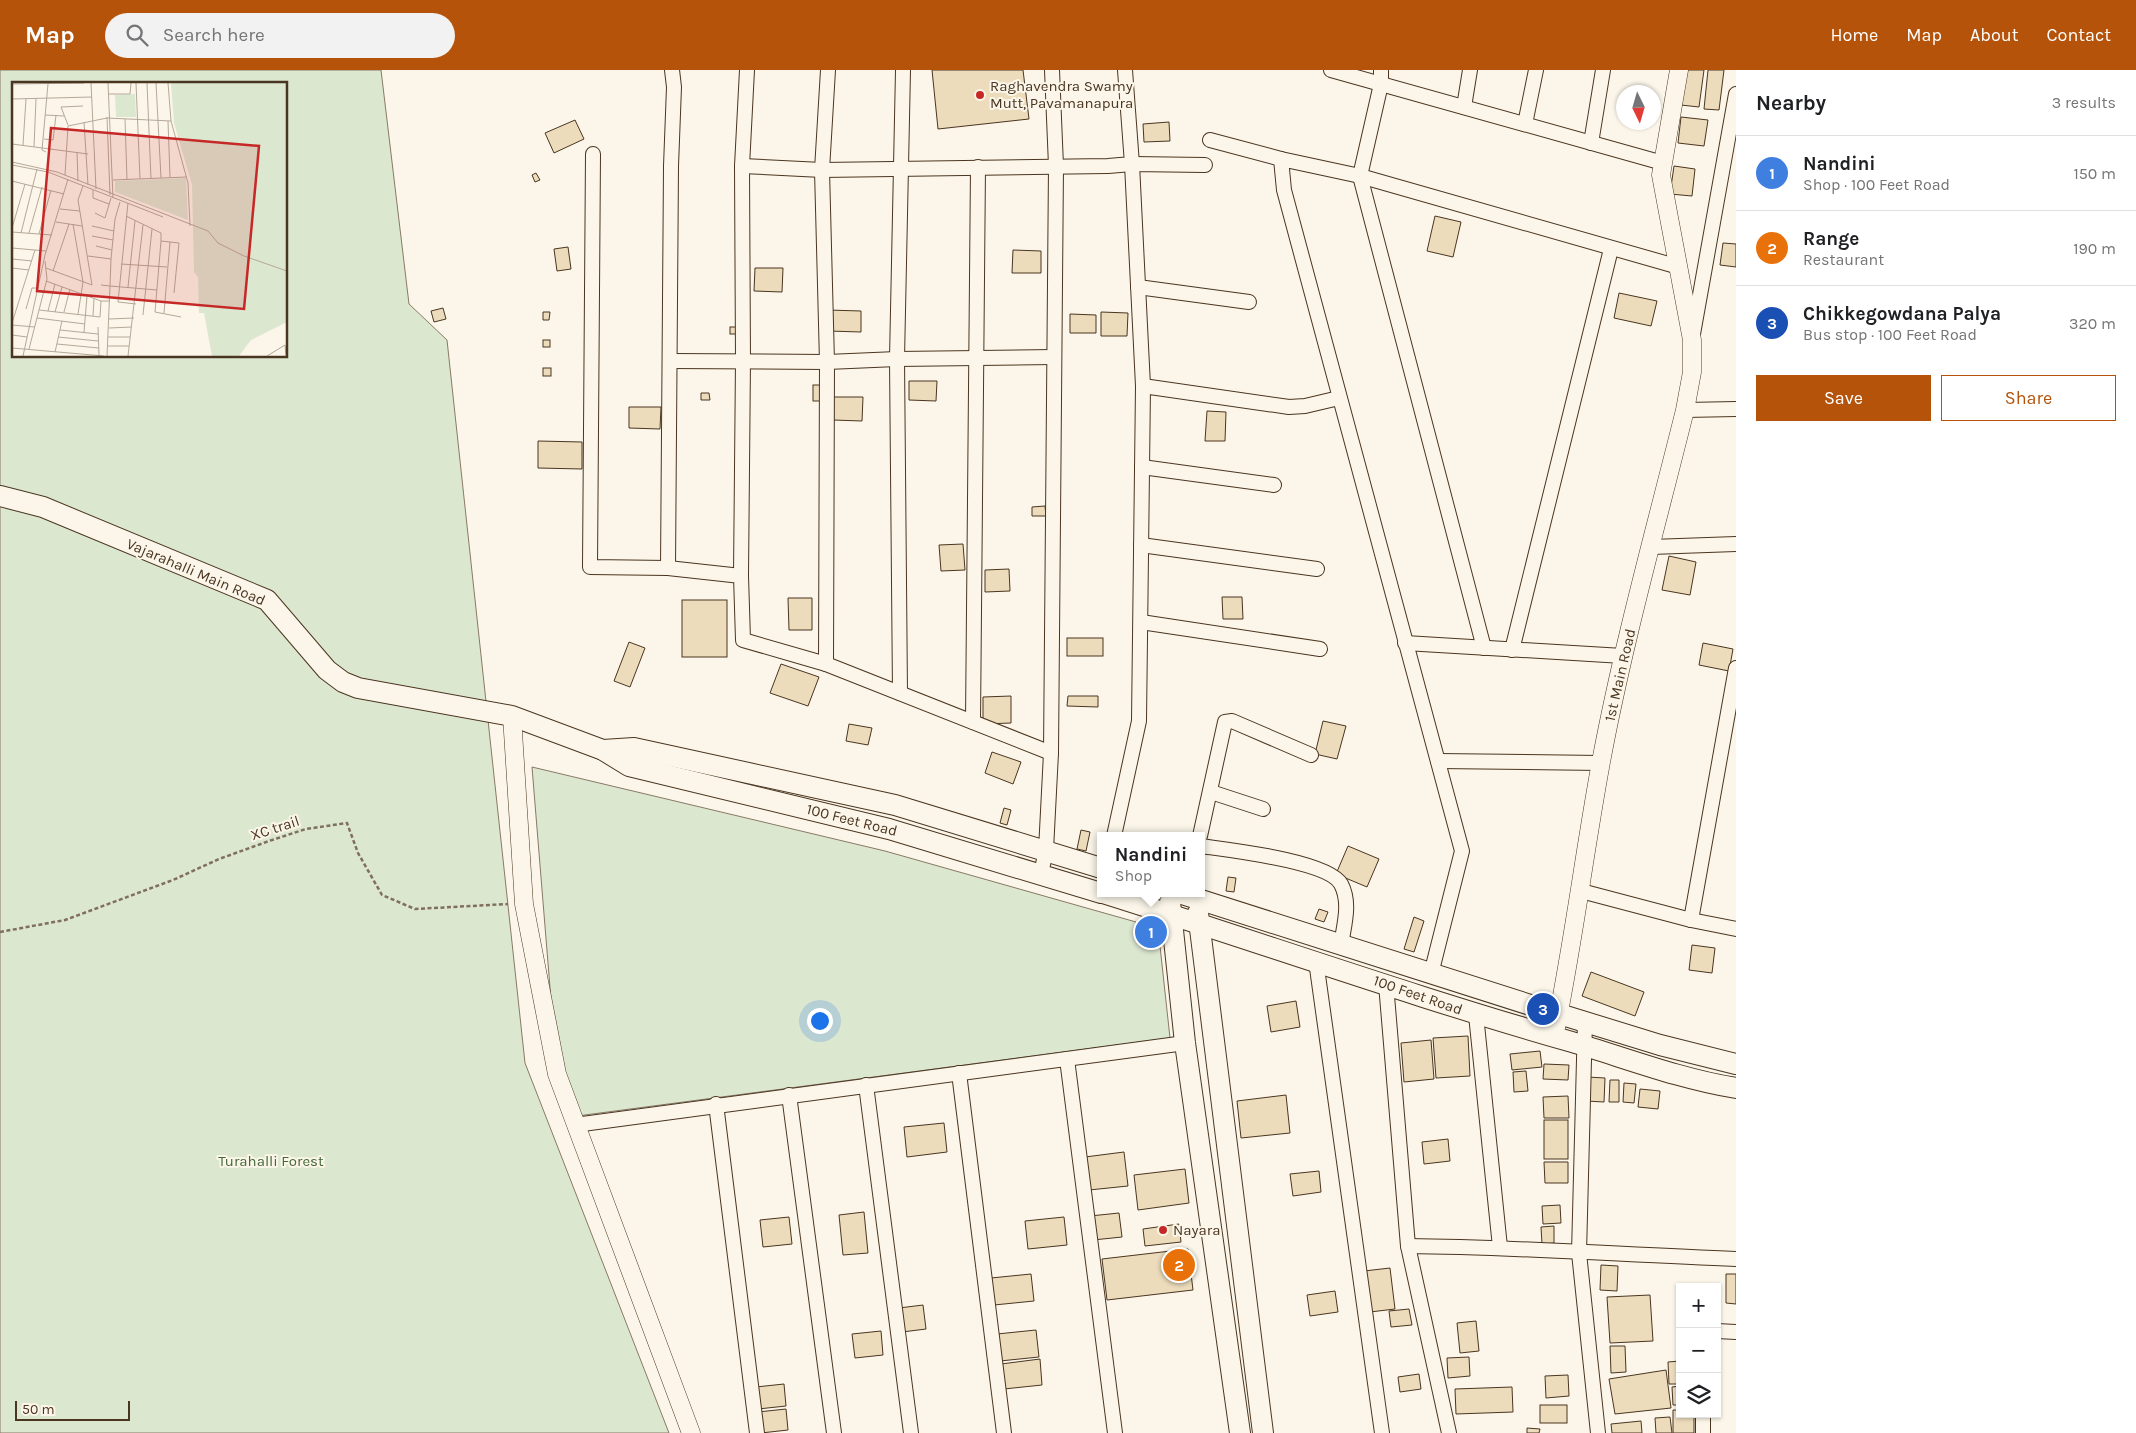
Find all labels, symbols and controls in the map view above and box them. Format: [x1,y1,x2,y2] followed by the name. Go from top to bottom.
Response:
[105,13,455,58] search box
[25,21,75,49] text: Map
[123,21,151,49] icon: search
[163,24,265,46] text: Search here
[1830,24,1878,46] text: Home
[1906,24,1942,46] text: Map
[1970,24,2019,46] text: About
[2047,24,2111,46] text: Contact
[990,77,1133,112] place label: Raghavendra Swamy Mutt, Pavamanapura
[12,82,288,358] inset map
[1616,85,1661,130] north arrow
[974,89,986,101] marker: Raghavendra Swamy Mutt, Pavamanapura
[1756,91,1826,115] text: Nearby
[2052,93,2116,112] text: 3 results
[1803,153,1876,175] text: Nandini
[1769,164,1775,183] text: 1
[2073,164,2116,183] text: 150 m
[1803,175,1950,194] text: Shop · 100 Feet Road
[1803,228,1859,250] text: Range
[1767,239,1777,258] text: 2
[2073,239,2116,258] text: 190 m
[1803,250,1884,269] text: Restaurant
[1803,303,2001,325] text: Chikkegowdana Palya
[1767,314,1777,333] text: 3
[2069,314,2116,333] text: 320 m
[1803,325,1977,344] text: Bus stop · 100 Feet Road
[1756,375,1931,421] button: Save
[1941,375,2116,421] button: Share
[124,535,268,609] street label: Vajarahalli Main Road
[1601,627,1639,723] street label: 1st Main Road
[805,800,899,840] street label: 100 Feet Road
[248,812,302,844] street label: XC trail
[1097,832,1205,897] popup
[1115,844,1187,866] text: Nandini
[1115,866,1152,885] text: Shop
[1135,913,1167,951] pin: 1
[1371,971,1465,1019] street label: 100 Feet Road
[1527,990,1559,1028] pin: 3
[807,1008,833,1034] your location
[218,1152,324,1170] park label: Turahalli Forest
[1173,1221,1220,1239] place label: Nayara
[1157,1224,1169,1236] marker: Nayara
[1163,1246,1195,1284] pin: 2
[1676,1283,1721,1418] map controls
[1676,1283,1721,1328] button: +
[1676,1328,1721,1373] button: −
[1676,1373,1721,1418] button: layers
[15,1398,130,1421] scale bar
[22,1401,55,1418] text: 50 m

